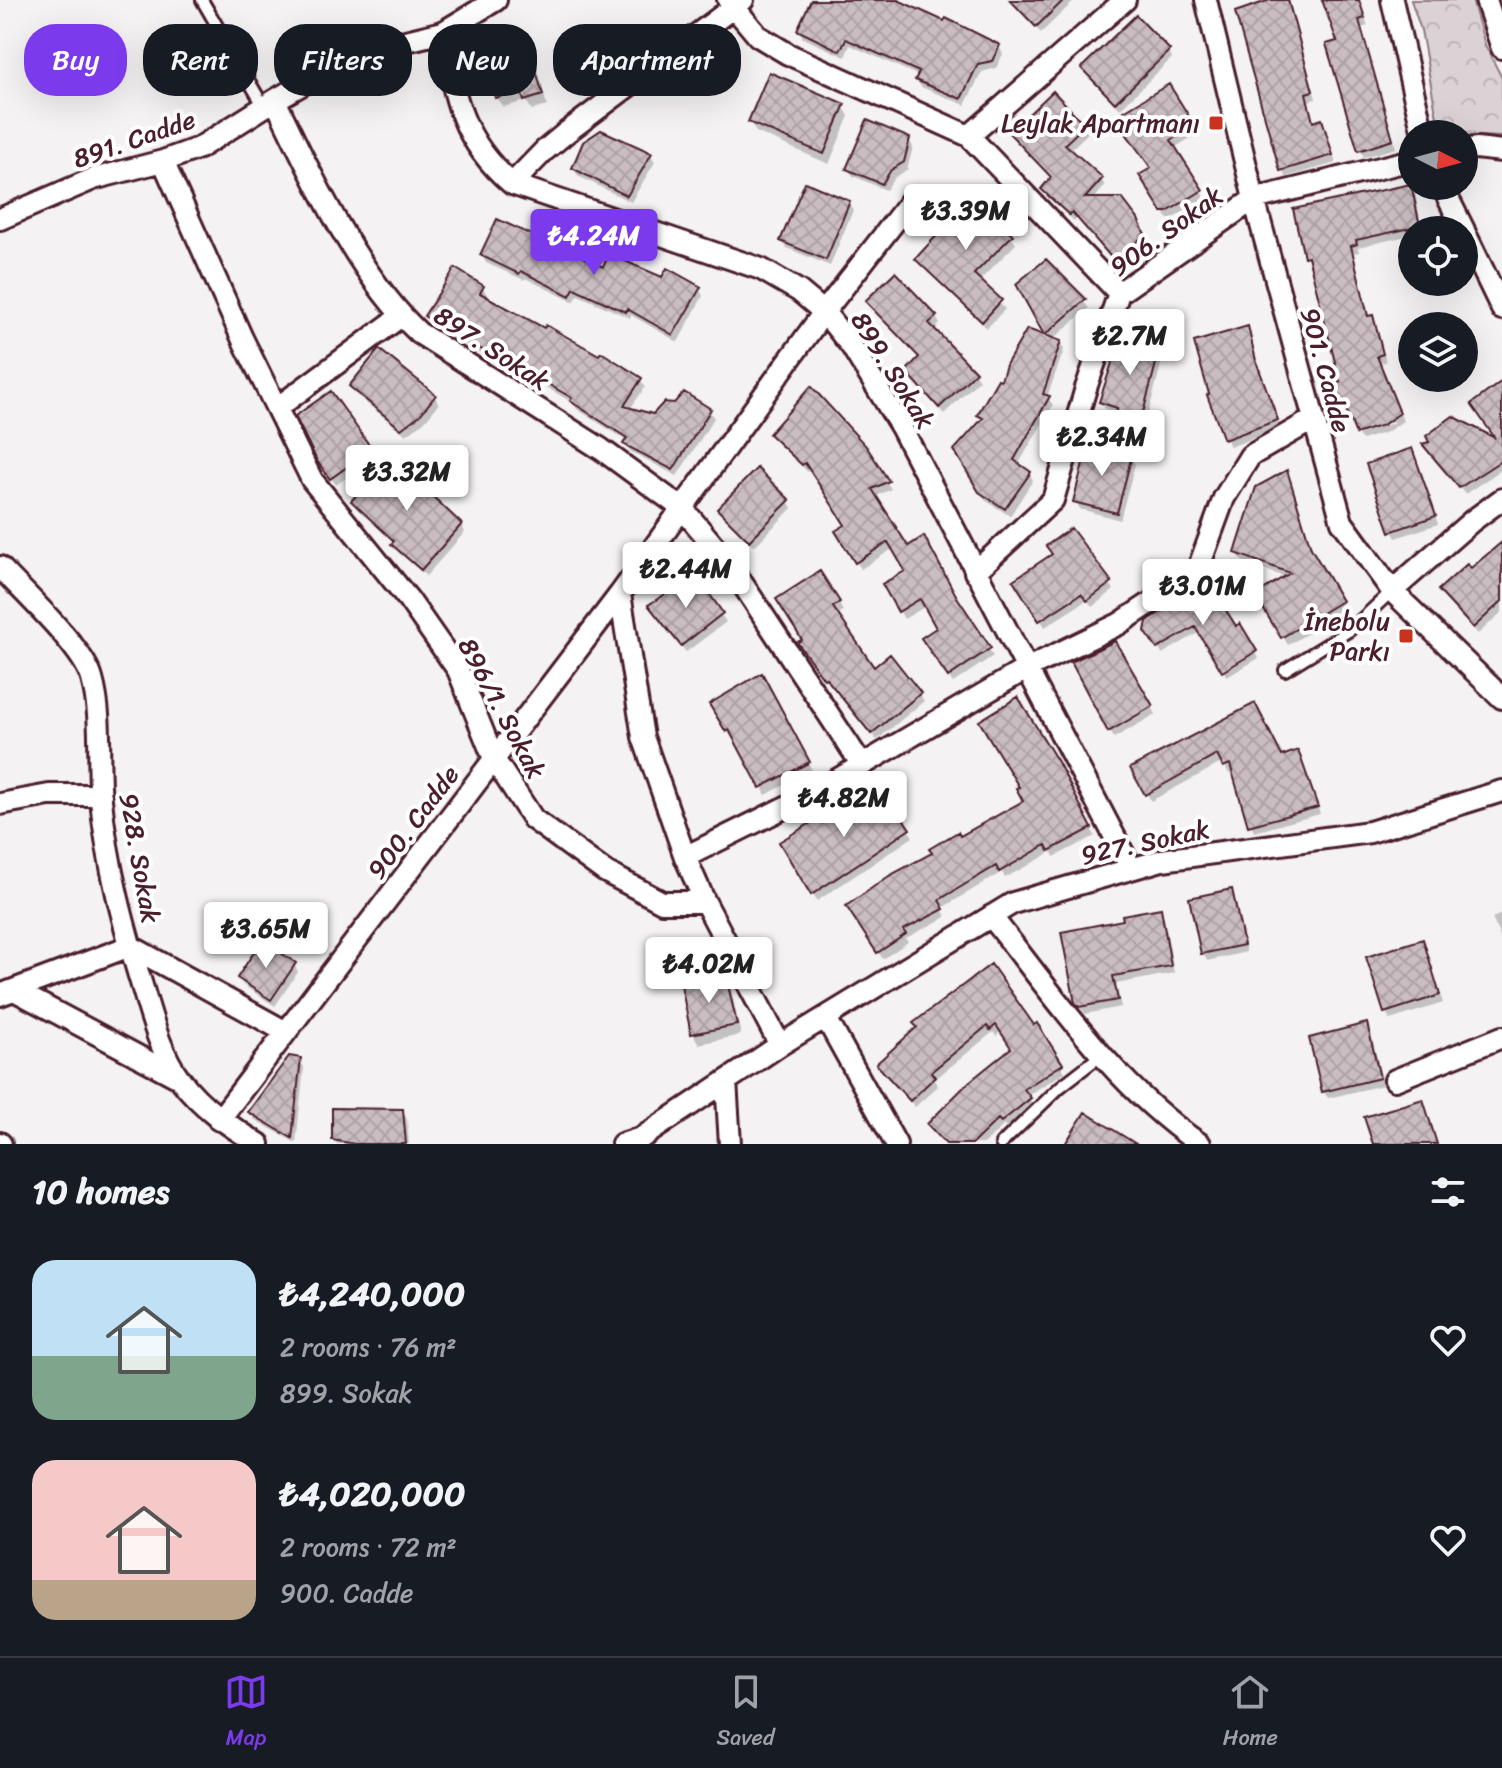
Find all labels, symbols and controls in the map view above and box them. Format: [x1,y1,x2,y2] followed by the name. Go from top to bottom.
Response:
[24,24,127,96] chip: Buy
[143,24,258,96] chip: Rent
[274,24,412,96] chip: Filters
[428,24,537,96] chip: New
[553,24,741,96] chip: Apartment
[66,97,202,181] street label: 891. Cadde
[1001,100,1200,146] place label: Leylak Apartmanı
[1207,114,1225,132] marker: Leylak Apartmanı
[1398,120,1478,200] north arrow
[1398,120,1478,392] map controls
[1099,173,1233,288] street label: 906. Sokak
[901,184,1031,252] pin: ₺3.39M
[922,187,1010,233] text: ₺3.39M
[529,209,659,277] pin: ₺4.24M
[549,212,639,258] text: ₺4.24M
[1398,216,1478,296] button: locate
[424,293,560,403] street label: 897. Sokak
[838,302,948,438] street label: 899. Sokak
[1287,302,1365,438] street label: 901. Cadde
[1074,309,1186,377] pin: ₺2.7M
[1093,312,1167,358] text: ₺2.7M
[1398,312,1478,392] button: layers
[1037,410,1167,478] pin: ₺2.34M
[1058,413,1146,459] text: ₺2.34M
[342,445,472,513] pin: ₺3.32M
[364,448,450,494] text: ₺3.32M
[621,542,751,610] pin: ₺2.44M
[641,545,731,591] text: ₺2.44M
[1138,559,1268,627] pin: ₺3.01M
[1160,562,1246,608] text: ₺3.01M
[1303,598,1390,674] place label: İnebolu Parkı
[1397,627,1415,645] marker: İnebolu Parkı
[445,629,559,788] street label: 896/1. Sokak
[354,755,472,889] street label: 900. Cadde
[779,771,909,839] pin: ₺4.82M
[799,774,889,820] text: ₺4.82M
[106,789,174,927] street label: 928. Sokak
[1076,806,1214,878] street label: 927. Sokak
[201,902,331,970] pin: ₺3.65M
[222,905,310,951] text: ₺3.65M
[644,937,774,1005] pin: ₺4.02M
[663,940,755,986] text: ₺4.02M
[32,1162,170,1222] text: 10 homes
[1426,1170,1470,1214] icon: filters
[280,1264,465,1324] text: ₺4,240,000
[96,1292,192,1388] icon: home
[1426,1318,1470,1362] icon: heart
[280,1324,457,1370] text: 2 rooms · 76 m²
[280,1370,412,1416] text: 899. Sokak
[280,1464,465,1524] text: ₺4,020,000
[96,1492,192,1588] icon: home
[1426,1518,1470,1562] icon: heart
[280,1524,457,1570] text: 2 rooms · 72 m²
[280,1570,413,1616] text: 900. Cadde
[224,1670,268,1757] tab: Map
[717,1670,775,1757] tab: Saved
[1223,1670,1278,1757] tab: Home

